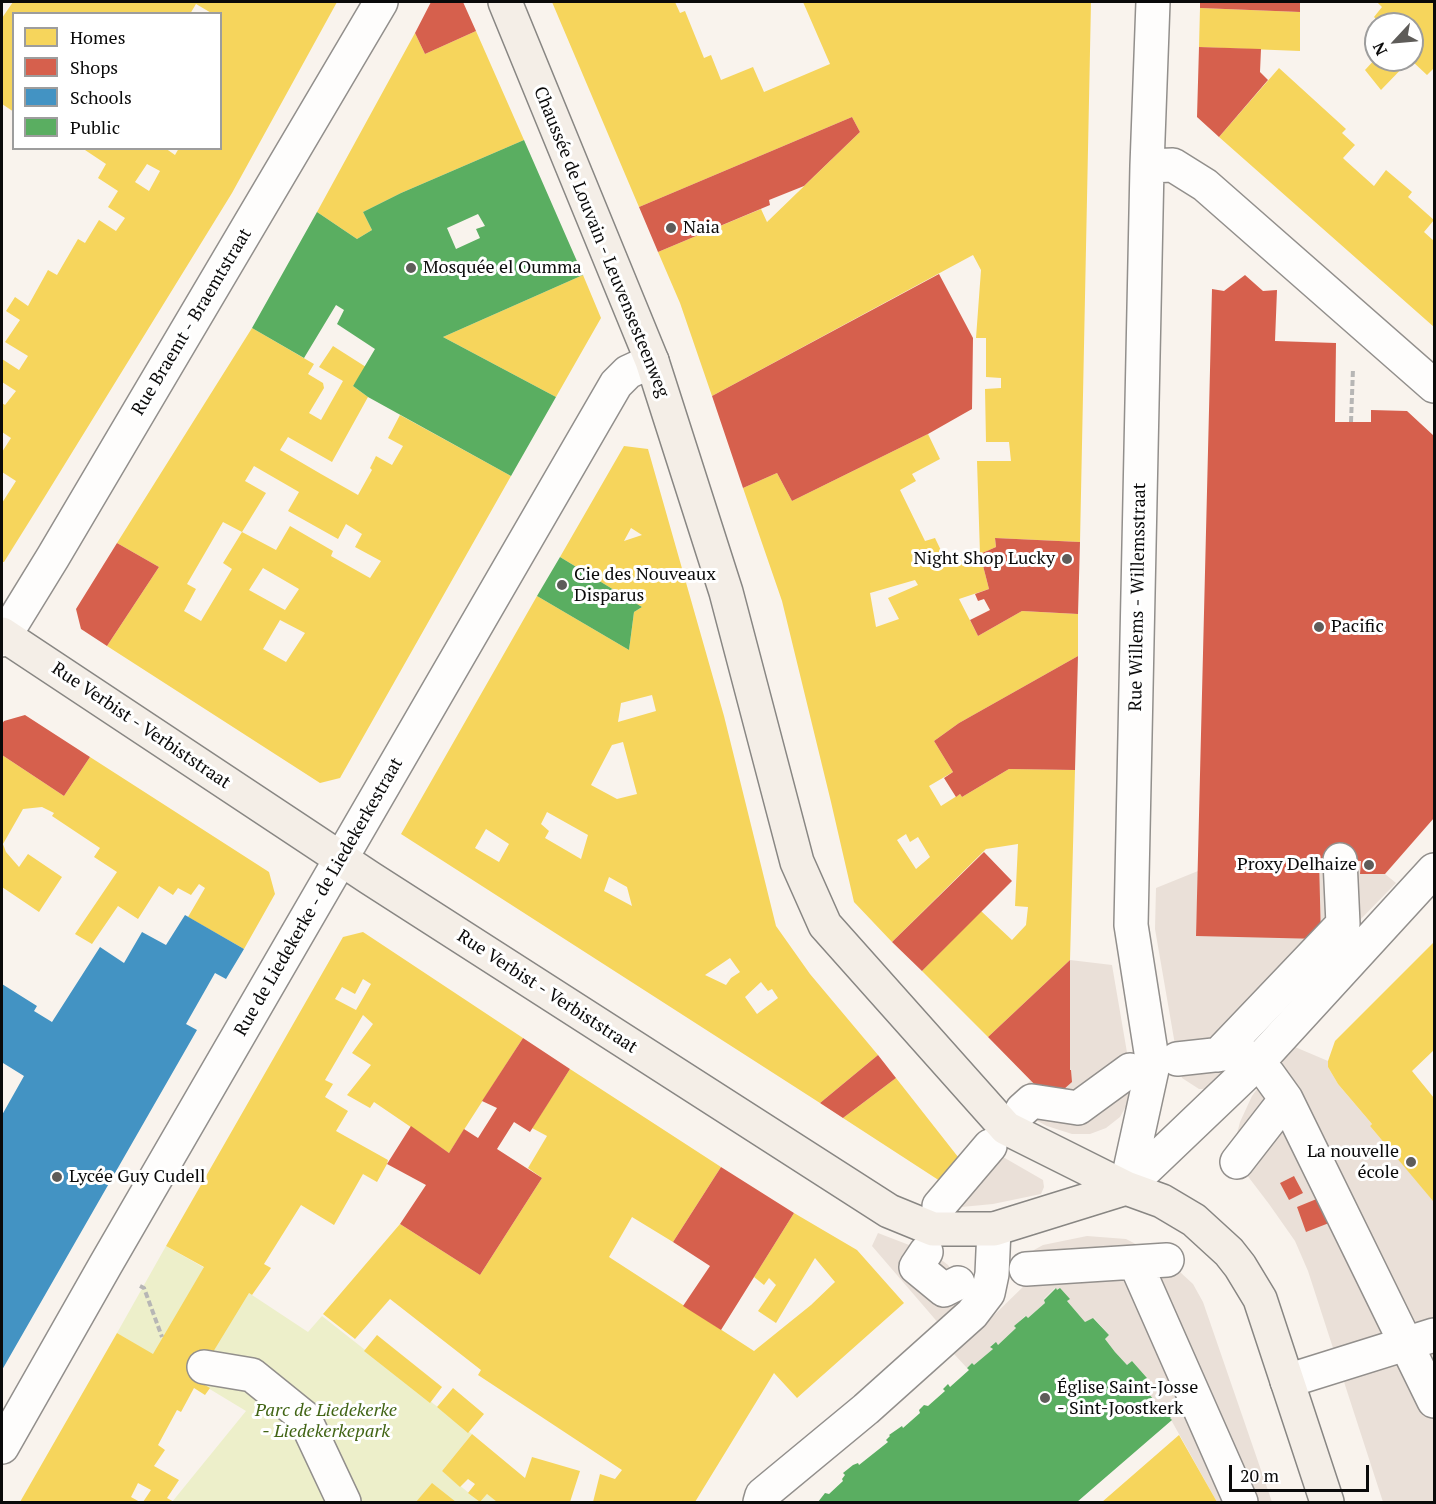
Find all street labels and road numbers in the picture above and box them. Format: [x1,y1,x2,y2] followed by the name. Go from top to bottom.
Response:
[529,83,673,401] street label: Chaussée de Louvain - Leuvensesteenweg
[127,224,257,420] street label: Rue Braemt - Braemtstraat
[1125,482,1151,712] street label: Rue Willems - Willemsstraat
[48,658,234,794] street label: Rue Verbist - Verbiststraat
[230,754,408,1040] street label: Rue de Liedekerke - de Liedekerkestraat
[453,926,641,1058] street label: Rue Verbist - Verbiststraat

